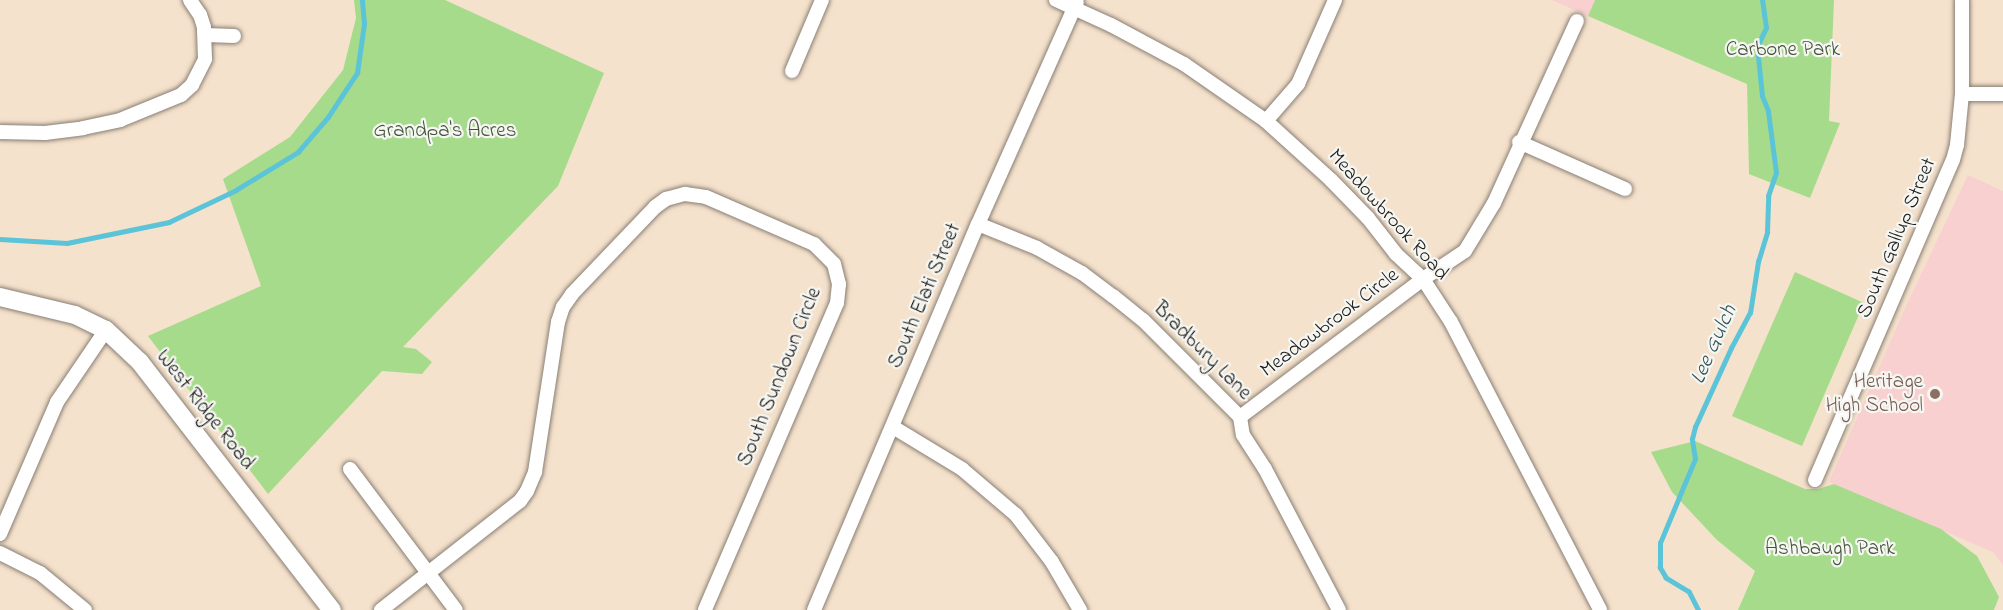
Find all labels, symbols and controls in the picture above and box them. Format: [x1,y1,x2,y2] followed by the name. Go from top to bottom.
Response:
[1726,37,1840,63] park label: Carbone Park
[374,118,516,144] park label: Grandpa's Acres
[1322,144,1454,286] street label: Meadowbrook Road
[1852,154,1942,322] street label: South Gallup Street
[883,220,967,372] street label: South Elati Street
[1256,263,1404,383] street label: Meadowbrook Circle
[733,284,827,470] street label: South Sundown Circle
[1147,296,1257,406] street label: Bradbury Lane
[1686,301,1744,389] water label: Lee Gulch
[150,345,260,475] street label: West Ridge Road
[1826,369,1923,419] place label: Heritage High School
[1928,387,1942,401] marker: Heritage High School
[1765,536,1895,562] park label: Ashbaugh Park

